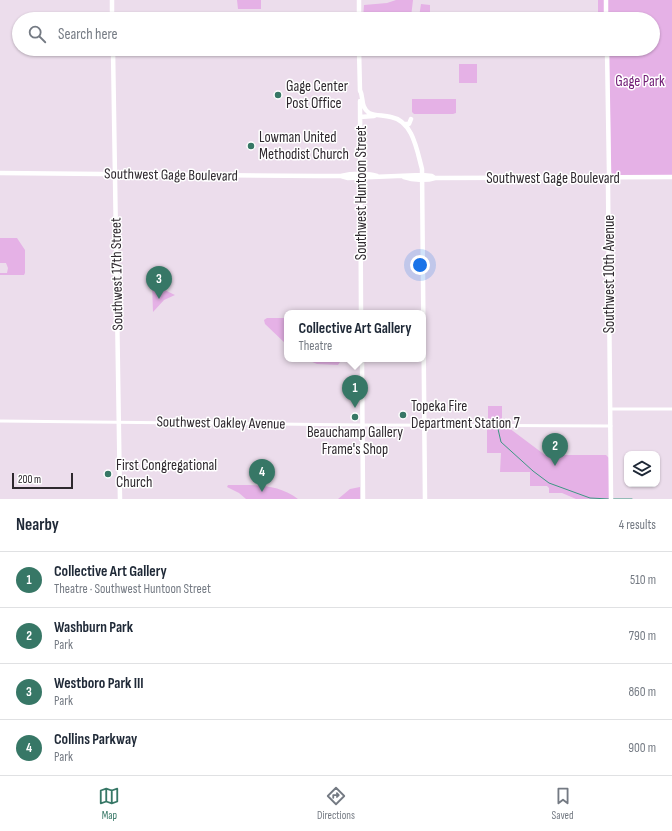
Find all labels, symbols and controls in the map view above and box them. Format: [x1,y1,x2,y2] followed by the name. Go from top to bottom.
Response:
[12,12,660,56] search box
[26,23,48,45] icon: search
[58,25,118,44] text: Search here
[615,72,665,91] park label: Gage Park
[286,77,349,113] place label: Gage Center Post Office
[273,90,283,100] marker: Gage Center Post Office
[352,125,371,260] street label: Southwest Huntoon Street
[259,128,349,164] place label: Lowman United Methodist Church
[246,141,256,151] marker: Lowman United Methodist Church
[104,164,238,186] street label: Southwest Gage Boulevard
[486,169,620,188] street label: Southwest Gage Boulevard
[600,215,619,333] street label: Southwest 10th Avenue
[107,217,127,331] street label: Southwest 17th Street
[410,255,430,275] your location
[146,266,172,299] pin: 3
[284,310,426,362] popup
[299,319,411,338] text: Collective Art Gallery
[299,338,332,354] text: Theatre
[342,375,368,408] pin: 1
[411,397,520,433] place label: Topeka Fire Department Station 7
[398,410,408,420] marker: Topeka Fire Department Station 7
[156,412,286,434] street label: Southwest Oakley Avenue
[350,412,360,422] marker: Beauchamp Gallery Frame's Shop
[307,423,403,459] place label: Beauchamp Gallery Frame's Shop
[542,433,568,466] pin: 2
[624,451,660,487] map controls
[624,451,660,487] button: layers
[116,456,217,492] place label: First Congregational Church
[249,459,275,492] pin: 4
[103,469,113,479] marker: First Congregational Church
[12,471,73,490] scale bar
[18,473,41,486] text: 200 m
[16,515,59,535] text: Nearby
[619,517,656,533] text: 4 results
[54,562,167,581] text: Collective Art Gallery
[26,572,32,588] text: 1
[630,572,656,588] text: 510 m
[54,581,211,597] text: Theatre · Southwest Huntoon Street
[54,618,133,637] text: Washburn Park
[26,628,32,644] text: 2
[629,628,656,644] text: 790 m
[54,637,73,653] text: Park
[54,674,144,693] text: Westboro Park III
[26,684,32,700] text: 3
[628,684,656,700] text: 860 m
[54,693,73,709] text: Park
[54,730,137,749] text: Collins Parkway
[26,740,32,756] text: 4
[628,740,656,756] text: 900 m
[54,749,73,765] text: Park
[98,785,120,822] tab: Map
[317,785,355,822] tab: Directions
[552,785,574,822] tab: Saved

